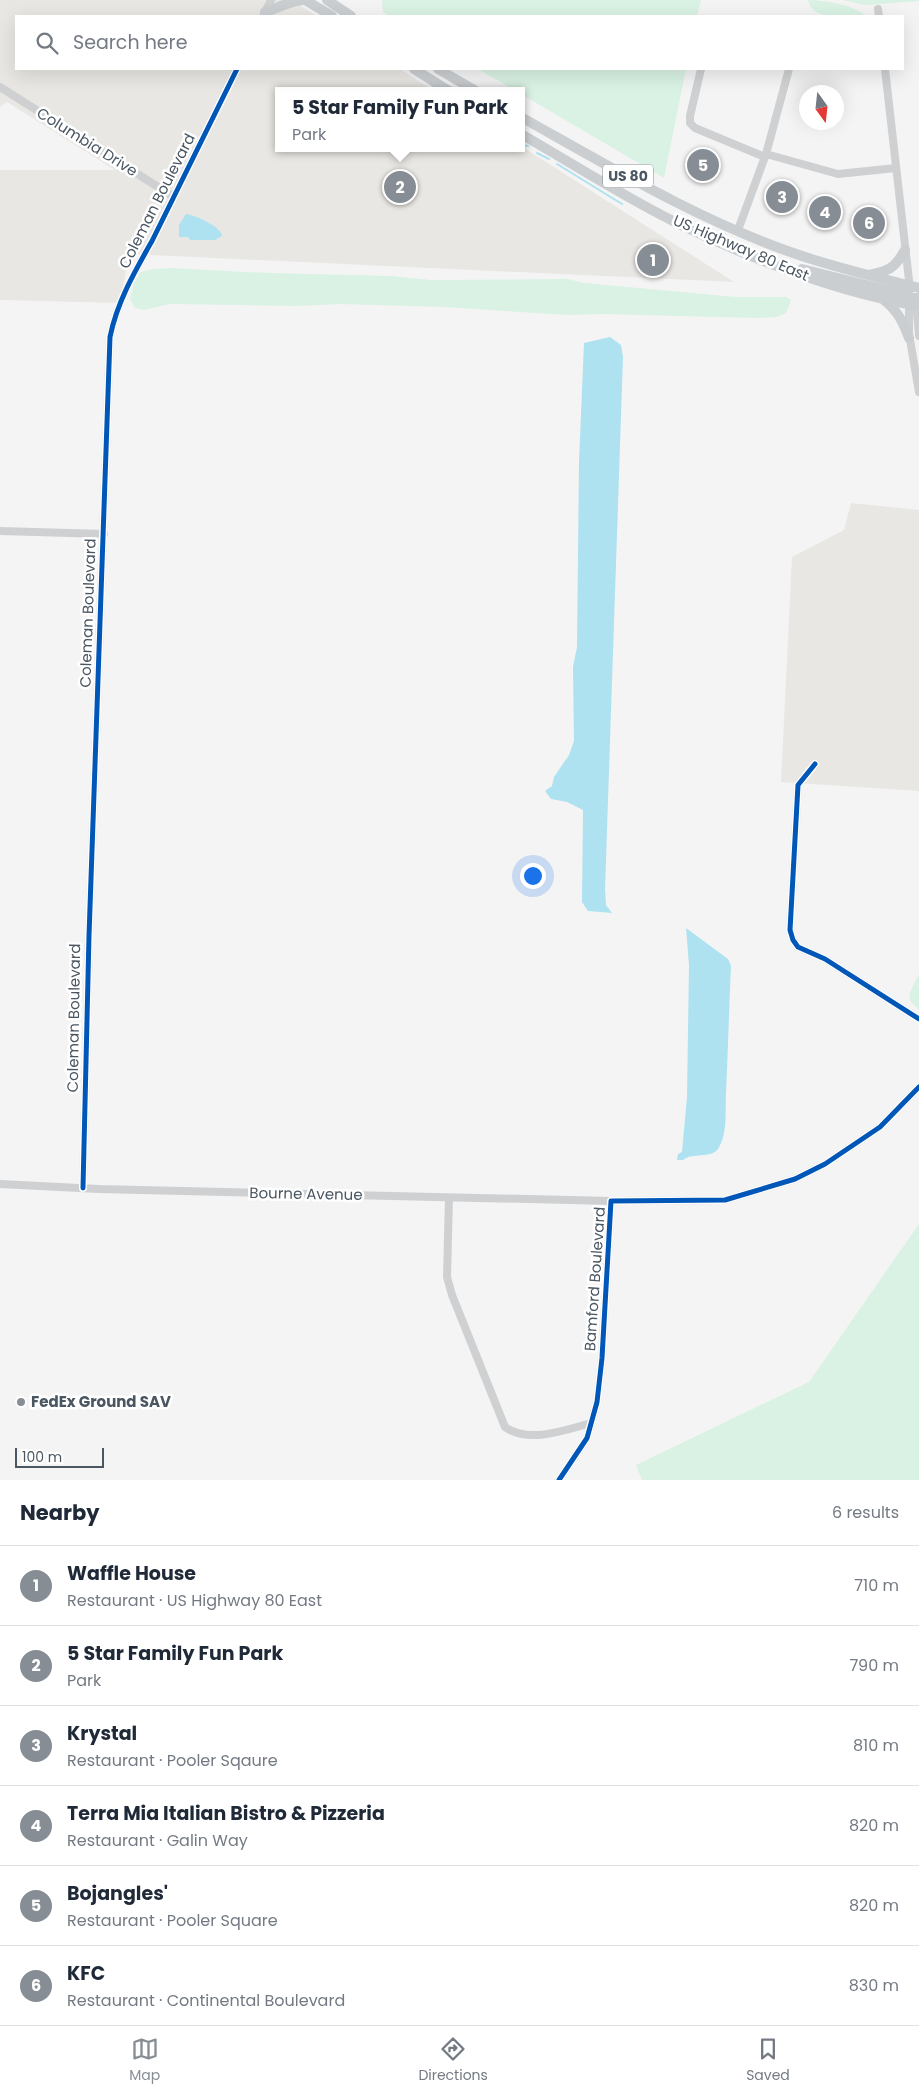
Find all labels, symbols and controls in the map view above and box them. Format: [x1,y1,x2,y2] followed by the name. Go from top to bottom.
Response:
[15,15,904,70] search box
[33,29,61,57] icon: search
[73,29,187,56] text: Search here
[799,85,844,130] north arrow
[275,87,525,152] popup
[292,94,508,121] text: 5 Star Family Fun Park
[33,102,142,181] street label: Columbia Drive
[292,123,326,146] text: Park
[113,130,200,272] street label: Coleman Boulevard
[687,146,719,184] pin: 5
[603,165,653,188] road number: US 80
[384,168,416,206] pin: 2
[766,178,798,216] pin: 3
[809,193,841,231] pin: 4
[853,204,885,242] pin: 6
[670,209,812,286] street label: US Highway 80 East
[637,241,669,279] pin: 1
[74,538,101,688] street label: Coleman Boulevard
[520,863,546,889] your location
[62,943,85,1093] street label: Coleman Boulevard
[249,1182,363,1205] street label: Bourne Avenue
[579,1206,610,1352] street label: Bamford Boulevard
[31,1391,171,1412] place label: FedEx Ground SAV
[15,1396,27,1408] marker: FedEx Ground SAV
[15,1445,104,1468] scale bar
[22,1447,62,1467] text: 100 m
[20,1498,100,1527] text: Nearby
[832,1501,899,1524] text: 6 results
[67,1560,196,1587] text: Waffle House
[33,1574,39,1597] text: 1
[854,1574,899,1597] text: 710 m
[67,1589,322,1612] text: Restaurant · US Highway 80 East
[67,1640,283,1667] text: 5 Star Family Fun Park
[31,1654,41,1677] text: 2
[849,1654,899,1677] text: 790 m
[67,1669,101,1692] text: Park
[67,1720,137,1747] text: Krystal
[31,1734,41,1757] text: 3
[853,1734,899,1757] text: 810 m
[67,1749,278,1772] text: Restaurant · Pooler Sqaure
[67,1800,385,1827] text: Terra Mia Italian Bistro & Pizzeria
[31,1814,41,1837] text: 4
[849,1814,899,1837] text: 820 m
[67,1829,248,1852] text: Restaurant · Galin Way
[67,1880,168,1907] text: Bojangles'
[31,1894,41,1917] text: 5
[849,1894,899,1917] text: 820 m
[67,1909,278,1932] text: Restaurant · Pooler Square
[67,1960,105,1987] text: KFC
[31,1974,41,1997] text: 6
[849,1974,899,1997] text: 830 m
[67,1989,345,2012] text: Restaurant · Continental Boulevard
[129,2035,160,2086] tab: Map
[418,2035,488,2086] tab: Directions
[746,2035,790,2086] tab: Saved

